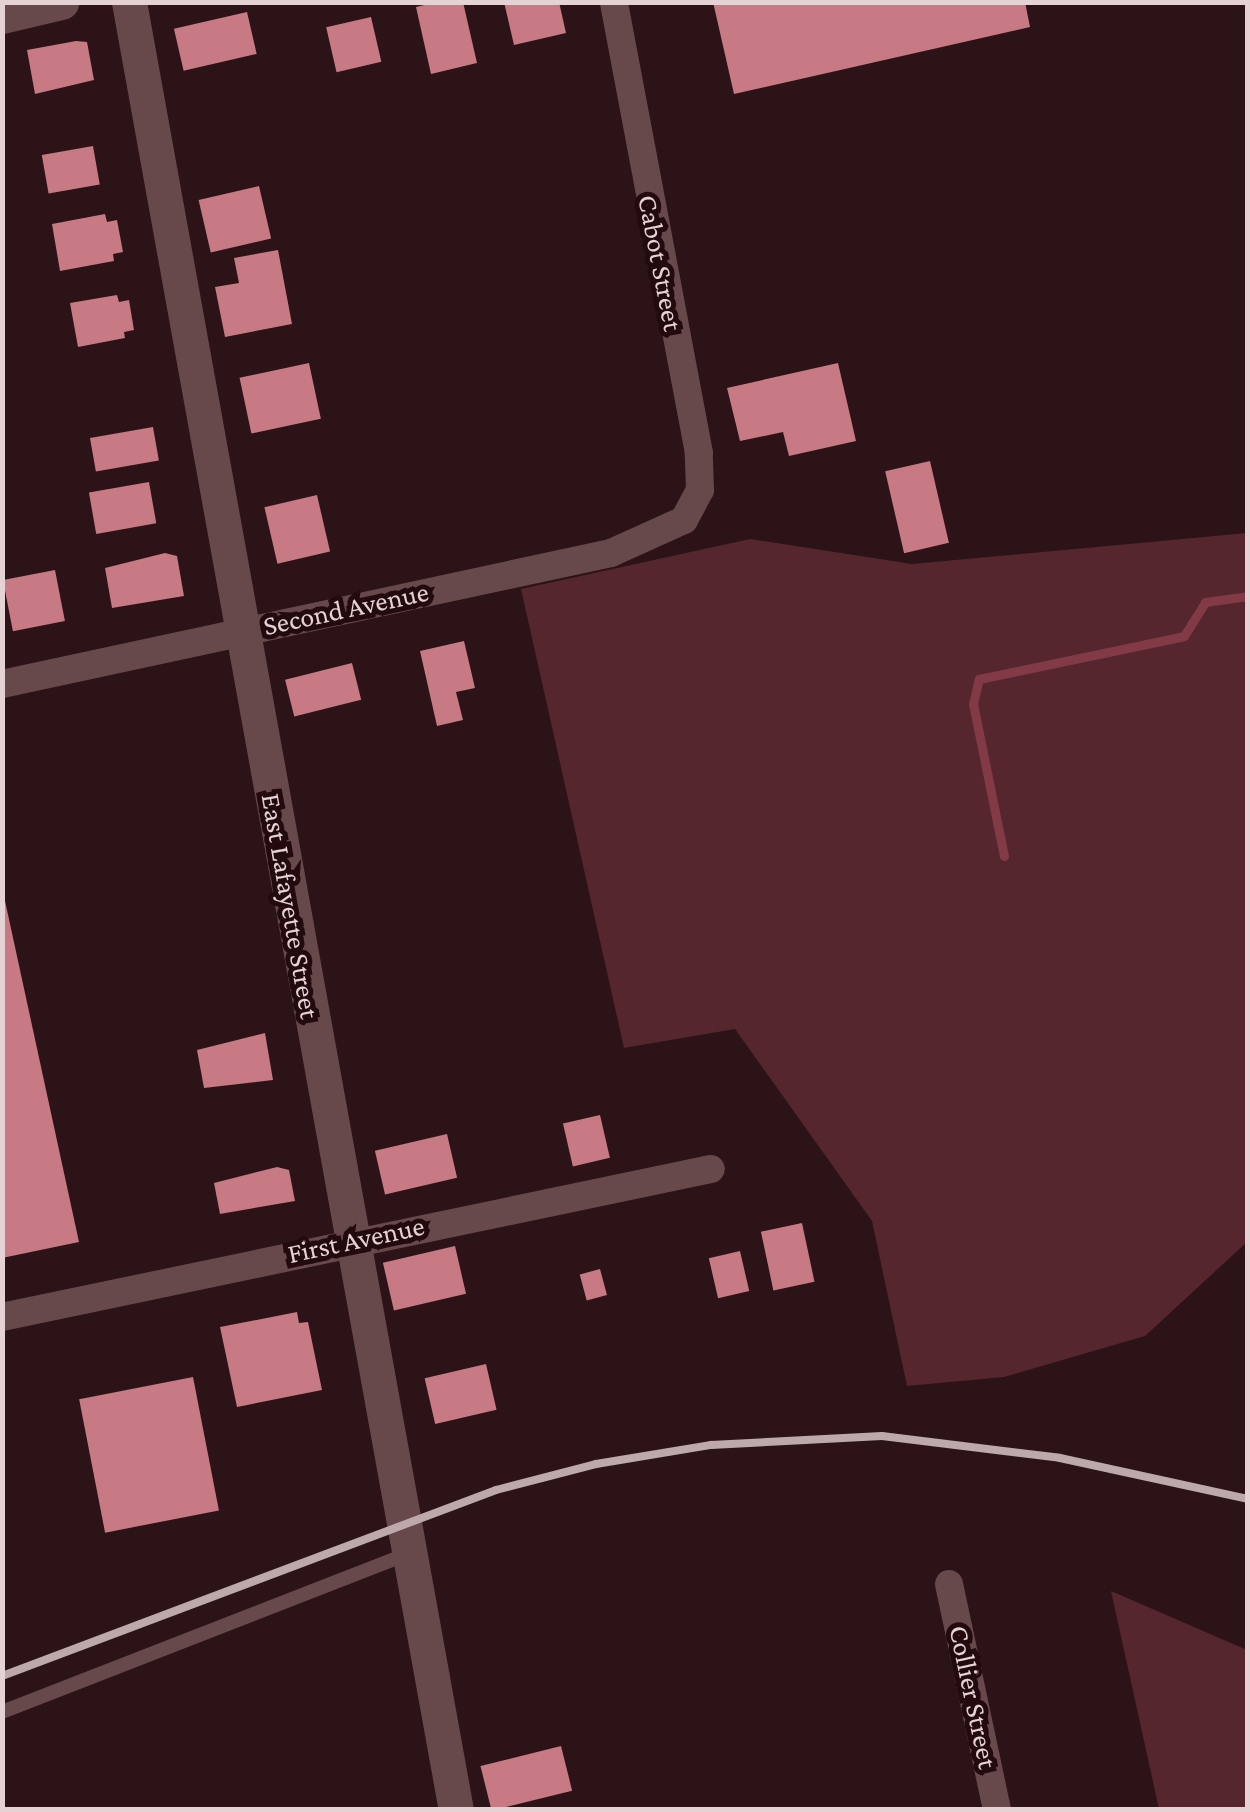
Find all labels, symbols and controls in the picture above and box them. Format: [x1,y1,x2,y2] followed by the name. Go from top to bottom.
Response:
[630,192,690,334] street label: Cabot Street
[260,575,432,643] street label: Second Avenue
[254,791,326,1021] street label: East Lafayette Street
[285,1209,427,1271] street label: First Avenue
[941,1622,1005,1772] street label: Collier Street

